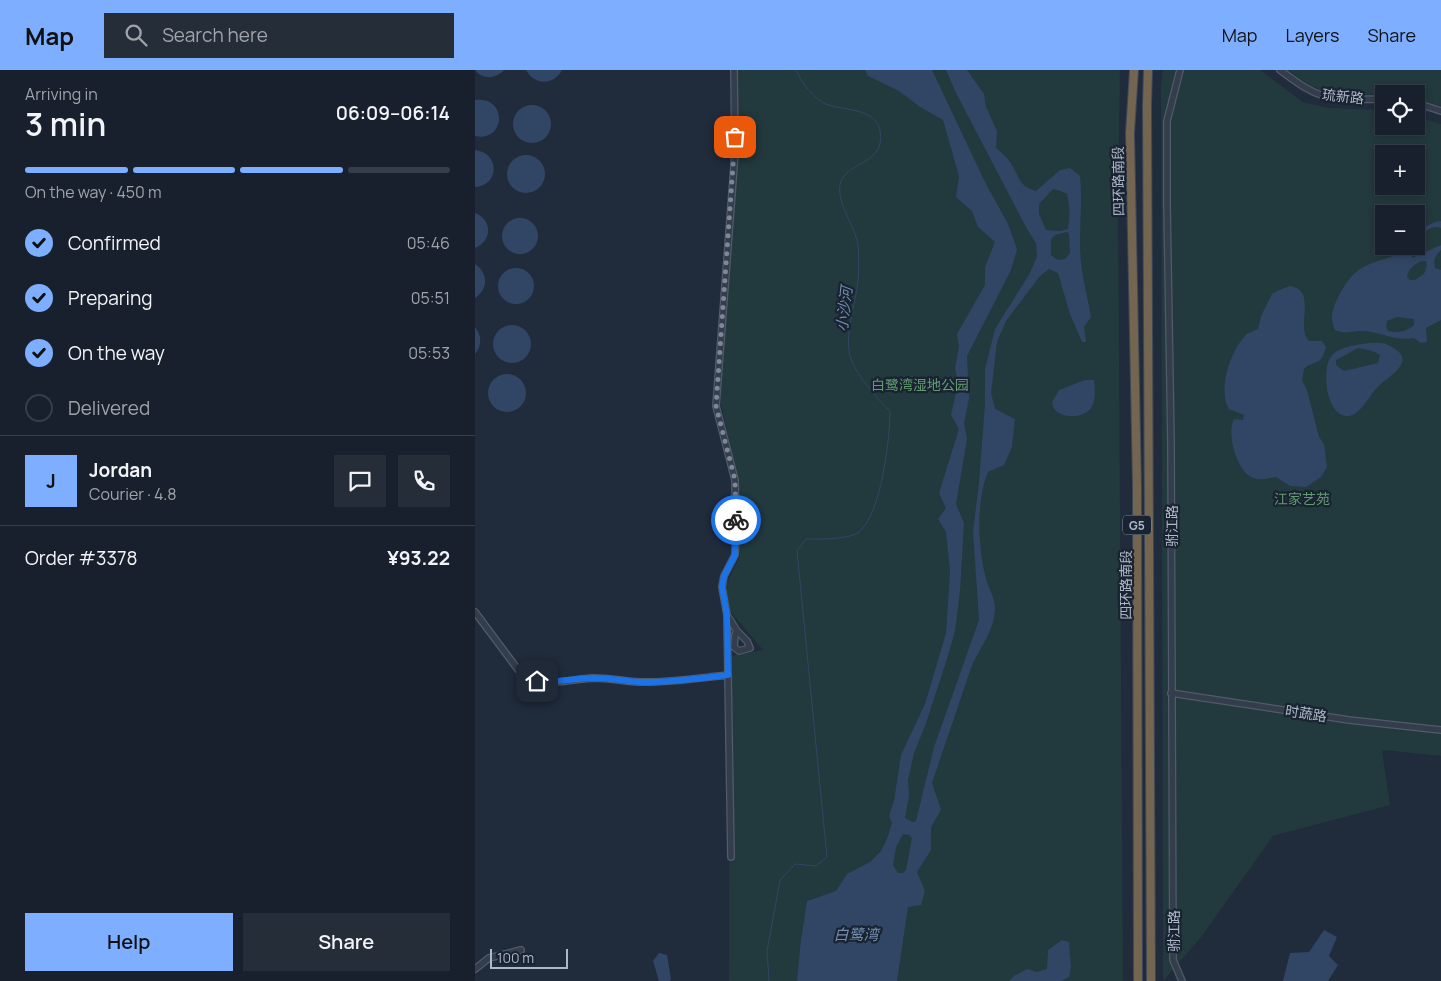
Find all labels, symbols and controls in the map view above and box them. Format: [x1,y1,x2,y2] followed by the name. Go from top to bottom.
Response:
[104,13,454,58] search box
[25,19,74,52] text: Map
[122,21,150,49] icon: search
[162,22,268,48] text: Search here
[1222,23,1257,47] text: Map
[1285,23,1339,47] text: Layers
[1367,23,1416,47] text: Share
[25,83,98,105] text: Arriving in
[1321,84,1365,108] street label: 琉新路
[1375,85,1425,255] map controls
[1375,85,1425,135] button: locate
[336,100,450,126] text: 06:09–06:14
[25,102,106,146] text: 3 min
[714,116,756,158] pin
[721,123,749,151] icon: bag
[1375,145,1425,195] button: +
[1108,146,1128,216] street label: 四环路南段
[25,181,162,203] text: On the way · 450 m
[1375,205,1425,255] button: −
[25,229,53,257] icon: check
[68,230,161,256] text: Confirmed
[407,232,450,254] text: 05:46
[831,282,858,333] water label: 小沙河
[25,284,53,312] icon: check
[68,285,153,311] text: Preparing
[411,287,450,309] text: 05:51
[25,339,53,367] icon: check
[68,340,165,366] text: On the way
[408,342,450,364] text: 05:53
[871,375,969,394] park label: 白鹭湾湿地公园
[68,395,150,421] text: Delivered
[334,455,386,507] button: chat
[398,455,450,507] button: phone
[89,457,152,483] text: Jordan
[46,468,56,494] text: J
[89,483,177,505] text: Courier · 4.8
[1274,489,1330,508] park label: 江家艺苑
[711,495,761,545] courier
[1162,505,1181,547] street label: 驸江路
[722,506,750,534] icon: bike
[1123,516,1151,534] road number: G5
[25,545,138,571] text: Order #3378
[387,545,450,571] text: ¥93.22
[1116,550,1135,620] street label: 四环路南段
[516,660,558,702] pin
[523,667,551,695] icon: home
[1284,700,1328,726] street label: 时蔬路
[1164,910,1183,952] street label: 驸江路
[25,913,233,971] button: Help
[243,913,450,971] button: Share
[833,924,881,945] water label: 白鹭湾
[490,946,567,969] scale bar
[497,948,534,967] text: 100 m

